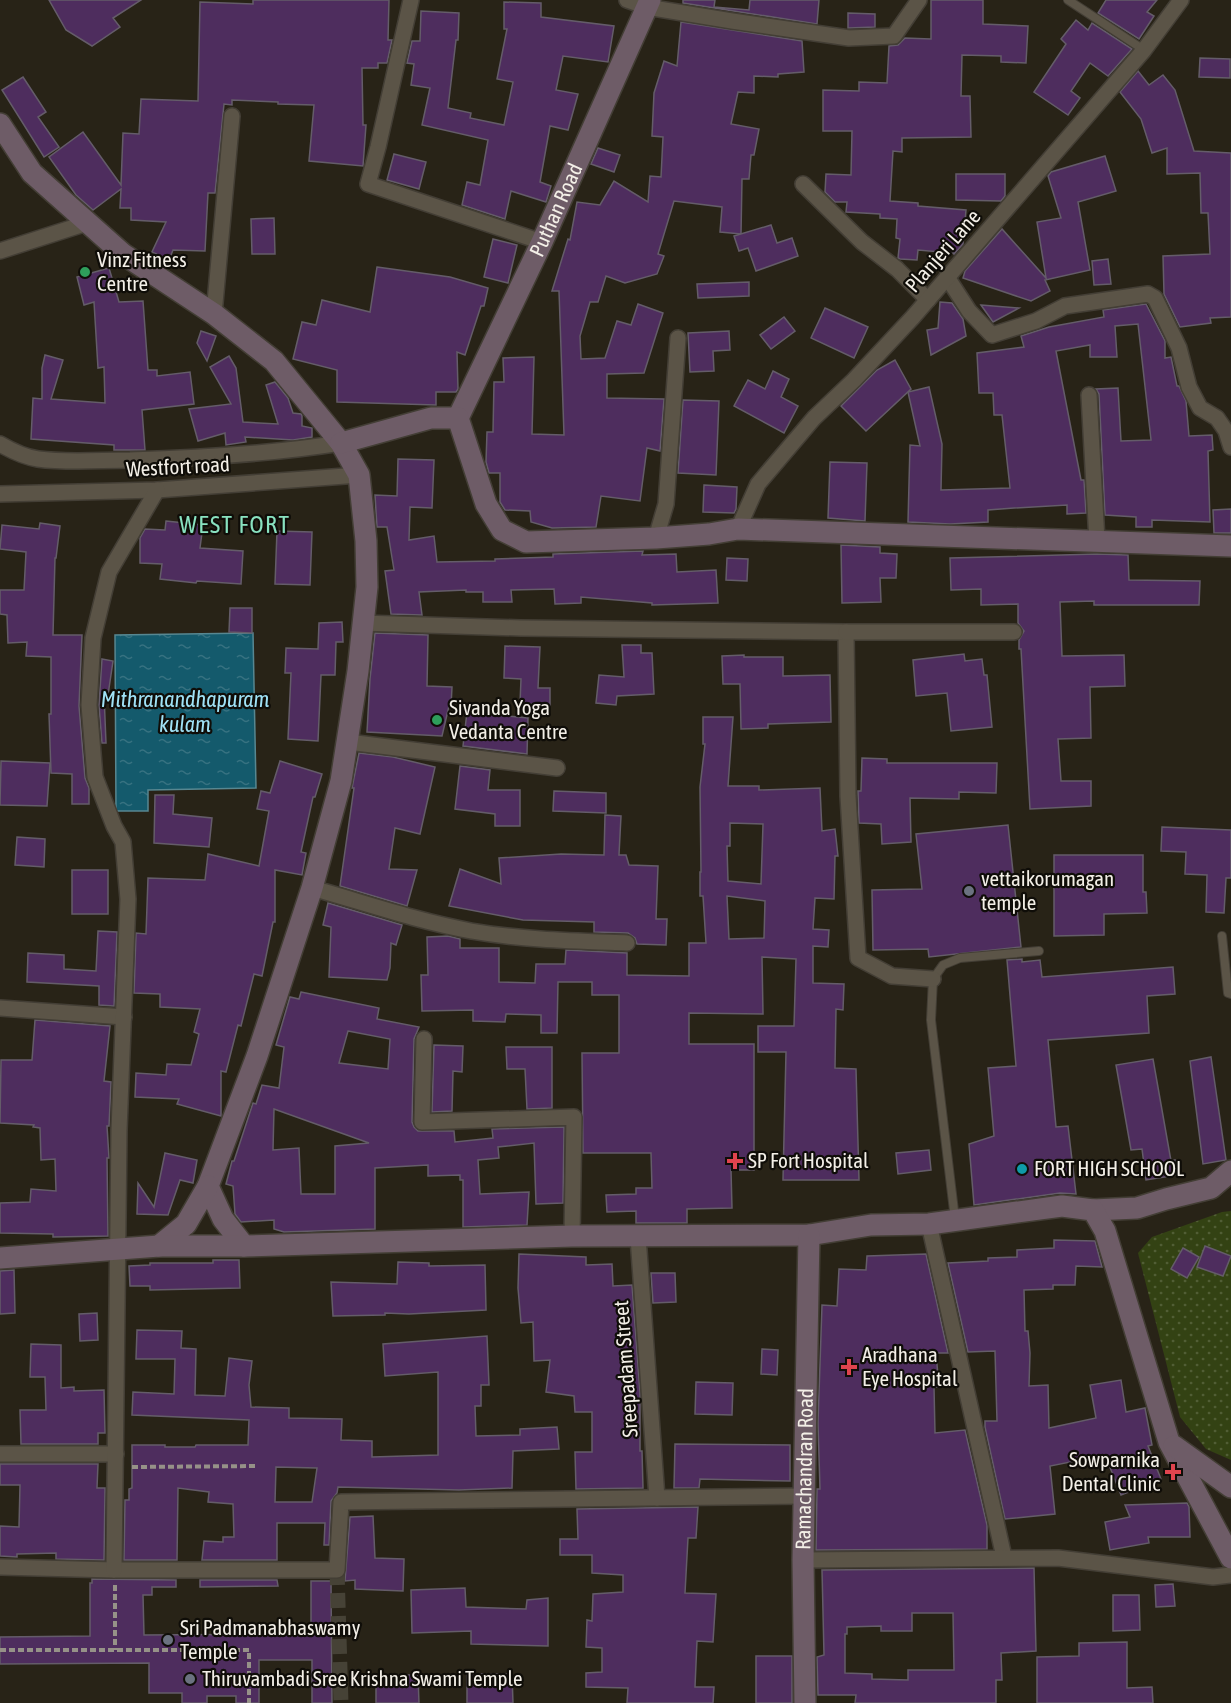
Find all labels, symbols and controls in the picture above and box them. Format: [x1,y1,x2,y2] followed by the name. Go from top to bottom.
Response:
[524,159,587,260] street label: Puthan Road
[900,204,985,297] street label: Planjeri Lane
[97,247,187,295] place label: Vinz Fitness Centre
[78,265,92,279] marker: Vinz Fitness Centre
[125,451,230,481] street label: Westfort road
[179,511,291,538] district label: WEST FORT
[101,686,270,737] water label: Mithranandhapuram kulam
[449,695,568,743] place label: Sivanda Yoga Vedanta Centre
[430,713,444,727] marker: Sivanda Yoga Vedanta Centre
[981,866,1114,914] place label: vettaikorumagan temple
[962,884,976,898] marker: vettaikorumagan temple
[748,1148,869,1172] place label: SP Fort Hospital
[726,1152,744,1170] marker: SP Fort Hospital
[1034,1156,1184,1180] place label: FORT HIGH SCHOOL
[1015,1162,1029,1176] marker: FORT HIGH SCHOOL
[608,1300,642,1438] street label: Sreepadam Street
[862,1342,958,1390] place label: Aradhana Eye Hospital
[840,1358,858,1376] marker: Aradhana Eye Hospital
[790,1388,817,1550] street label: Ramachandran Road
[1062,1447,1160,1495] place label: Sowparnika Dental Clinic
[1164,1463,1182,1481] marker: Sowparnika Dental Clinic
[180,1615,361,1663] place label: Sri Padmanabhaswamy Temple
[161,1633,175,1647] marker: Sri Padmanabhaswamy Temple
[202,1666,522,1690] place label: Thiruvambadi Sree Krishna Swami Temple
[183,1672,197,1686] marker: Thiruvambadi Sree Krishna Swami Temple

